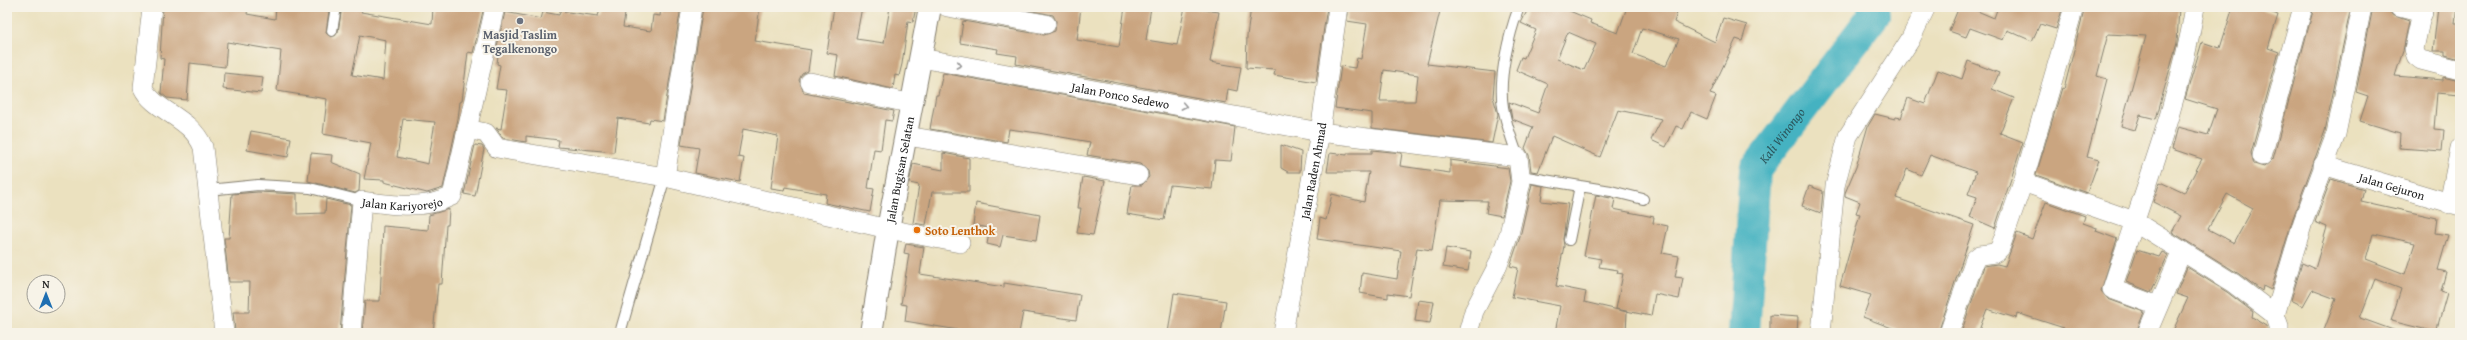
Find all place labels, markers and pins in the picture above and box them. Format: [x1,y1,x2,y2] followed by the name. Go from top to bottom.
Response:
[515,16,525,26] marker: Masjid Taslim Tegalkenongo
[483,26,558,57] place label: Masjid Taslim Tegalkenongo
[925,222,995,239] place label: Soto Lenthok
[912,225,922,235] marker: Soto Lenthok

